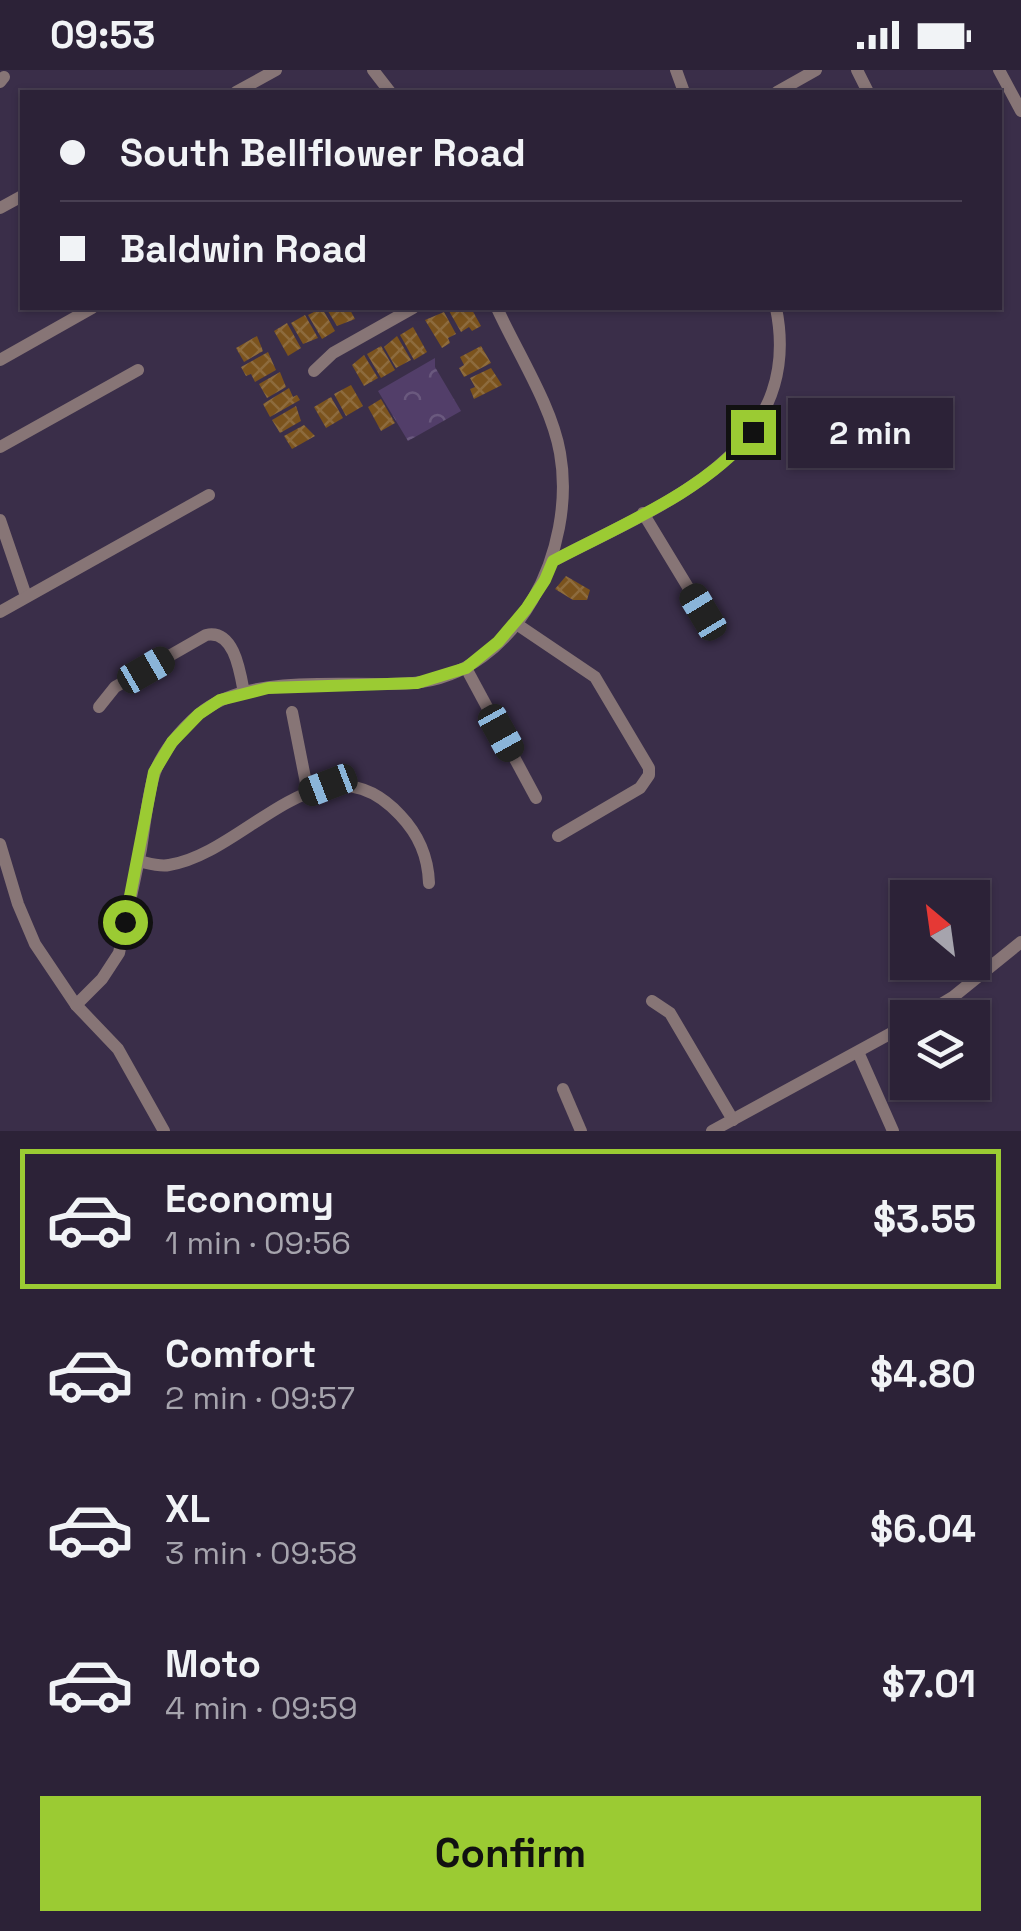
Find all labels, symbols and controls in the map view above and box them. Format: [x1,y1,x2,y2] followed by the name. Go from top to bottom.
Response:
[50,11,155,59] text: 09:53
[120,129,526,177] text: South Bellflower Road
[120,225,368,273] text: Baldwin Road
[788,397,953,467] callout: 2 min
[731,410,776,455] route end
[829,413,912,453] text: 2 min
[675,579,731,645] car
[113,642,179,698] car
[473,699,529,767] car
[295,760,361,810] car
[890,880,990,980] north arrow
[890,880,990,1100] map controls
[103,900,148,945] route start
[890,1000,990,1100] button: layers
[45,1174,135,1264] icon: car
[165,1175,334,1223] text: Economy
[873,1195,976,1243] text: $3.55
[165,1223,351,1263] text: 1 min · 09:56
[45,1329,135,1419] icon: car
[165,1330,316,1378] text: Comfort
[870,1350,976,1398] text: $4.80
[165,1378,355,1418] text: 2 min · 09:57
[45,1484,135,1574] icon: car
[165,1485,210,1533] text: XL
[870,1505,976,1553] text: $6.04
[165,1533,357,1573] text: 3 min · 09:58
[45,1639,135,1729] icon: car
[165,1640,261,1688] text: Moto
[882,1660,976,1708] text: $7.01
[165,1688,358,1728] text: 4 min · 09:59
[40,1796,981,1911] button: Confirm

